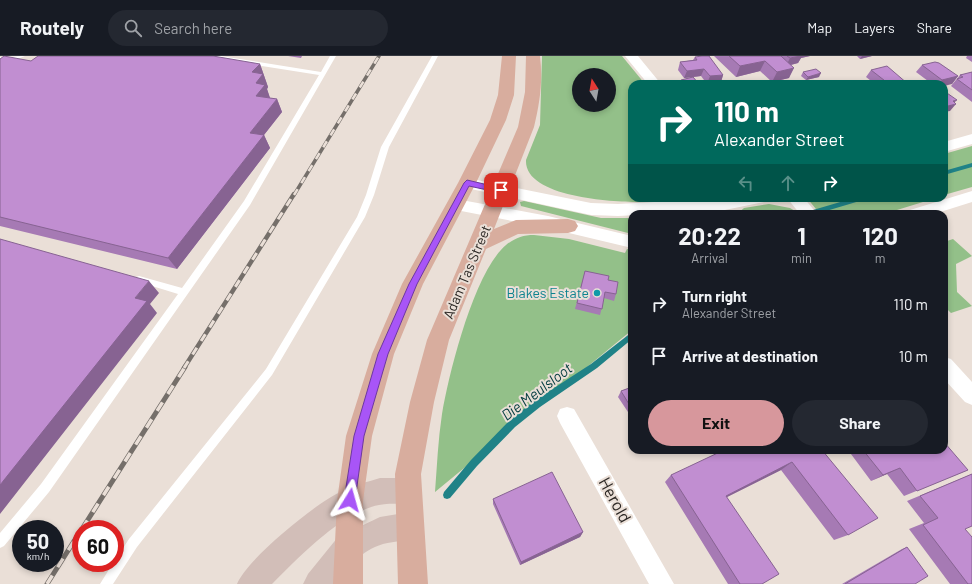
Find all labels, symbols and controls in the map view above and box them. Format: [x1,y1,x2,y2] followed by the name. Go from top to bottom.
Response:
[108,10,388,46] search box
[20,16,84,39] text: Routely
[122,17,144,39] icon: search
[154,19,232,37] text: Search here
[807,19,832,36] text: Map
[854,19,895,36] text: Layers
[917,19,952,36] text: Share
[572,68,616,112] north arrow
[572,68,616,112] map controls
[714,94,779,128] text: 110 m
[648,96,700,148] icon: right
[714,128,844,150] text: Alexander Street
[735,172,757,194] icon: left
[777,172,799,194] icon: ahead
[819,172,841,194] icon: right
[484,173,518,207] pin
[490,179,512,201] icon: arrive
[678,221,741,250] text: 20:22
[797,221,806,250] text: 1
[862,221,898,250] text: 120
[439,222,494,321] street label: Adam Tas Street
[691,250,728,266] text: Arrival
[791,250,812,266] text: min
[875,250,885,266] text: m
[506,284,589,301] place label: Blakes Estate
[682,287,747,305] text: Turn right
[592,288,602,298] marker: Blakes Estate
[648,293,670,315] icon: right
[894,295,928,313] text: 110 m
[682,305,776,321] text: Alexander Street
[648,345,670,367] icon: arrive
[682,347,818,365] text: Arrive at destination
[899,347,928,365] text: 10 m
[497,358,576,424] water label: Die Meulsloot
[648,400,784,446] button: Exit
[792,400,928,446] button: Share
[595,473,636,526] street label: Herold
[329,479,371,521] position arrow
[72,520,124,572] speed limit sign: 60
[27,529,49,553] text: 50
[27,550,49,562] text: km/h

